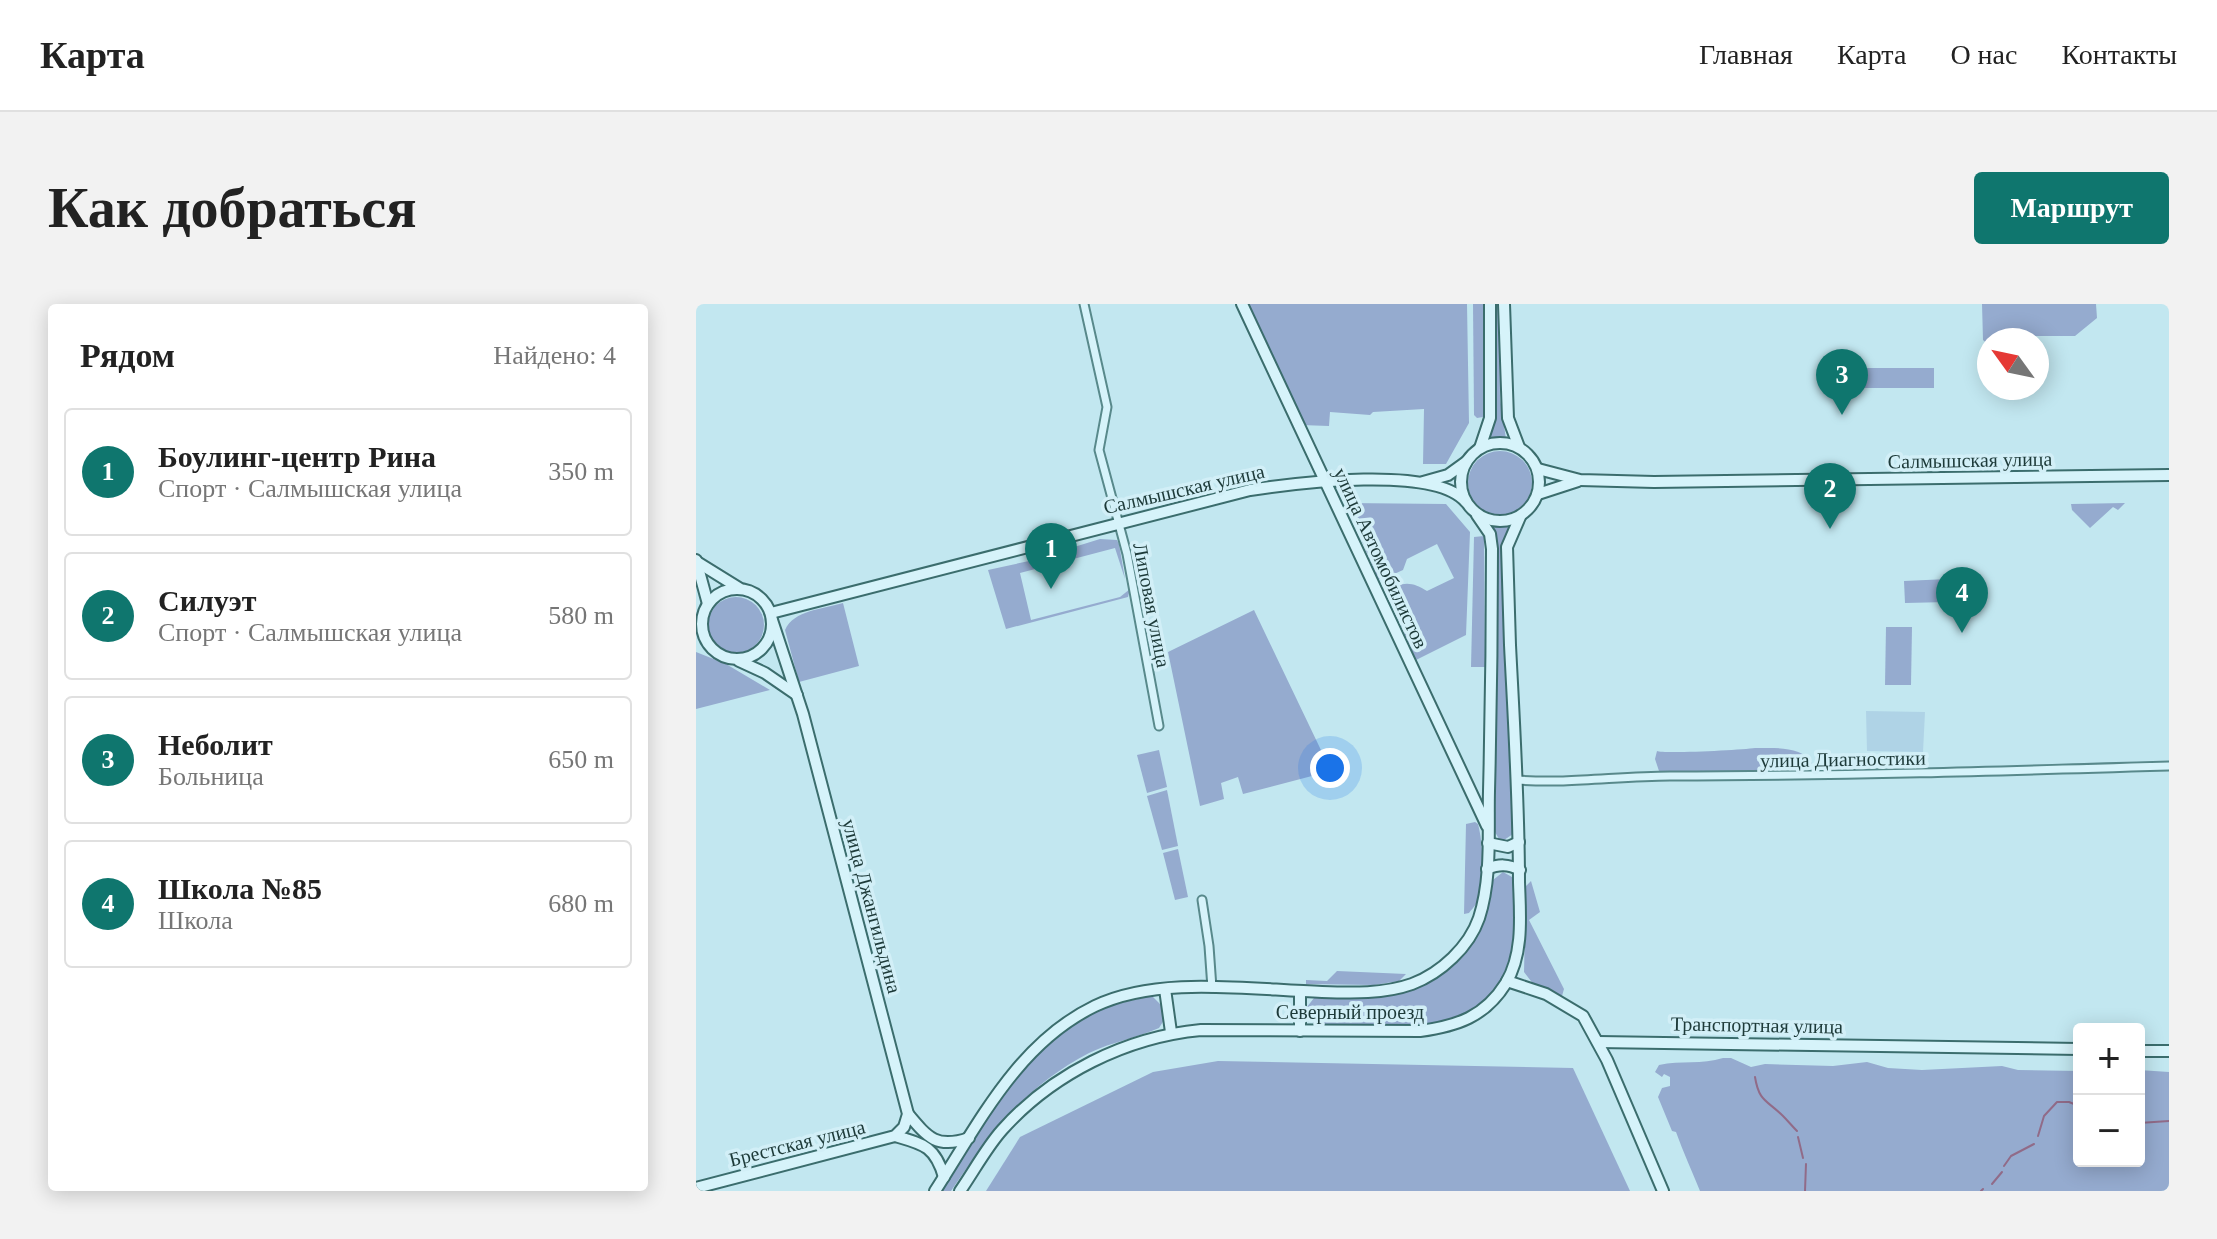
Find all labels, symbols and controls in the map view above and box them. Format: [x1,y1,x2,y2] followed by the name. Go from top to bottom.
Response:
[40,34,145,76] text: Карта
[1699,39,1793,70] text: Главная
[1837,39,1906,70] text: Карта
[1950,39,2017,70] text: О нас
[2061,39,2177,70] text: Контакты
[1974,172,2169,244] button: Маршрут
[48,177,416,239] text: Как добраться
[1977,328,2049,400] north arrow
[80,337,175,374] text: Рядом
[493,341,616,370] text: Найдено: 4
[1816,349,1868,415] pin: 3
[158,440,436,473] text: Боулинг-центр Рина
[1888,448,2053,473] street label: Салмышская улица
[102,457,115,486] text: 1
[548,457,614,486] text: 350 m
[1101,460,1267,519] street label: Салмышская улица
[1804,463,1856,529] pin: 2
[1329,464,1433,652] street label: улица Автомобилистов
[158,474,462,503] text: Спорт · Салмышская улица
[1025,523,1077,589] pin: 1
[1128,541,1175,670] street label: Липовая улица
[1936,567,1988,633] pin: 4
[158,584,256,617] text: Силуэт
[102,601,115,630] text: 2
[548,601,614,630] text: 580 m
[158,618,462,647] text: Спорт · Салмышская улица
[158,728,273,761] text: Неболит
[102,745,115,774] text: 3
[548,745,614,774] text: 650 m
[1760,747,1926,772] street label: улица Диагностики
[1310,748,1350,788] your location
[158,762,264,791] text: Больница
[837,816,906,996] street label: улица Джангильдина
[158,872,322,905] text: Школа №85
[102,889,115,918] text: 4
[548,889,614,918] text: 680 m
[158,906,233,935] text: Школа
[1276,1001,1424,1024] street label: Северный проезд
[1671,1012,1843,1039] street label: Транспортная улица
[2073,1023,2145,1167] map controls
[2073,1023,2145,1095] button: +
[2073,1095,2145,1167] button: −
[727,1115,868,1172] street label: Брестская улица

